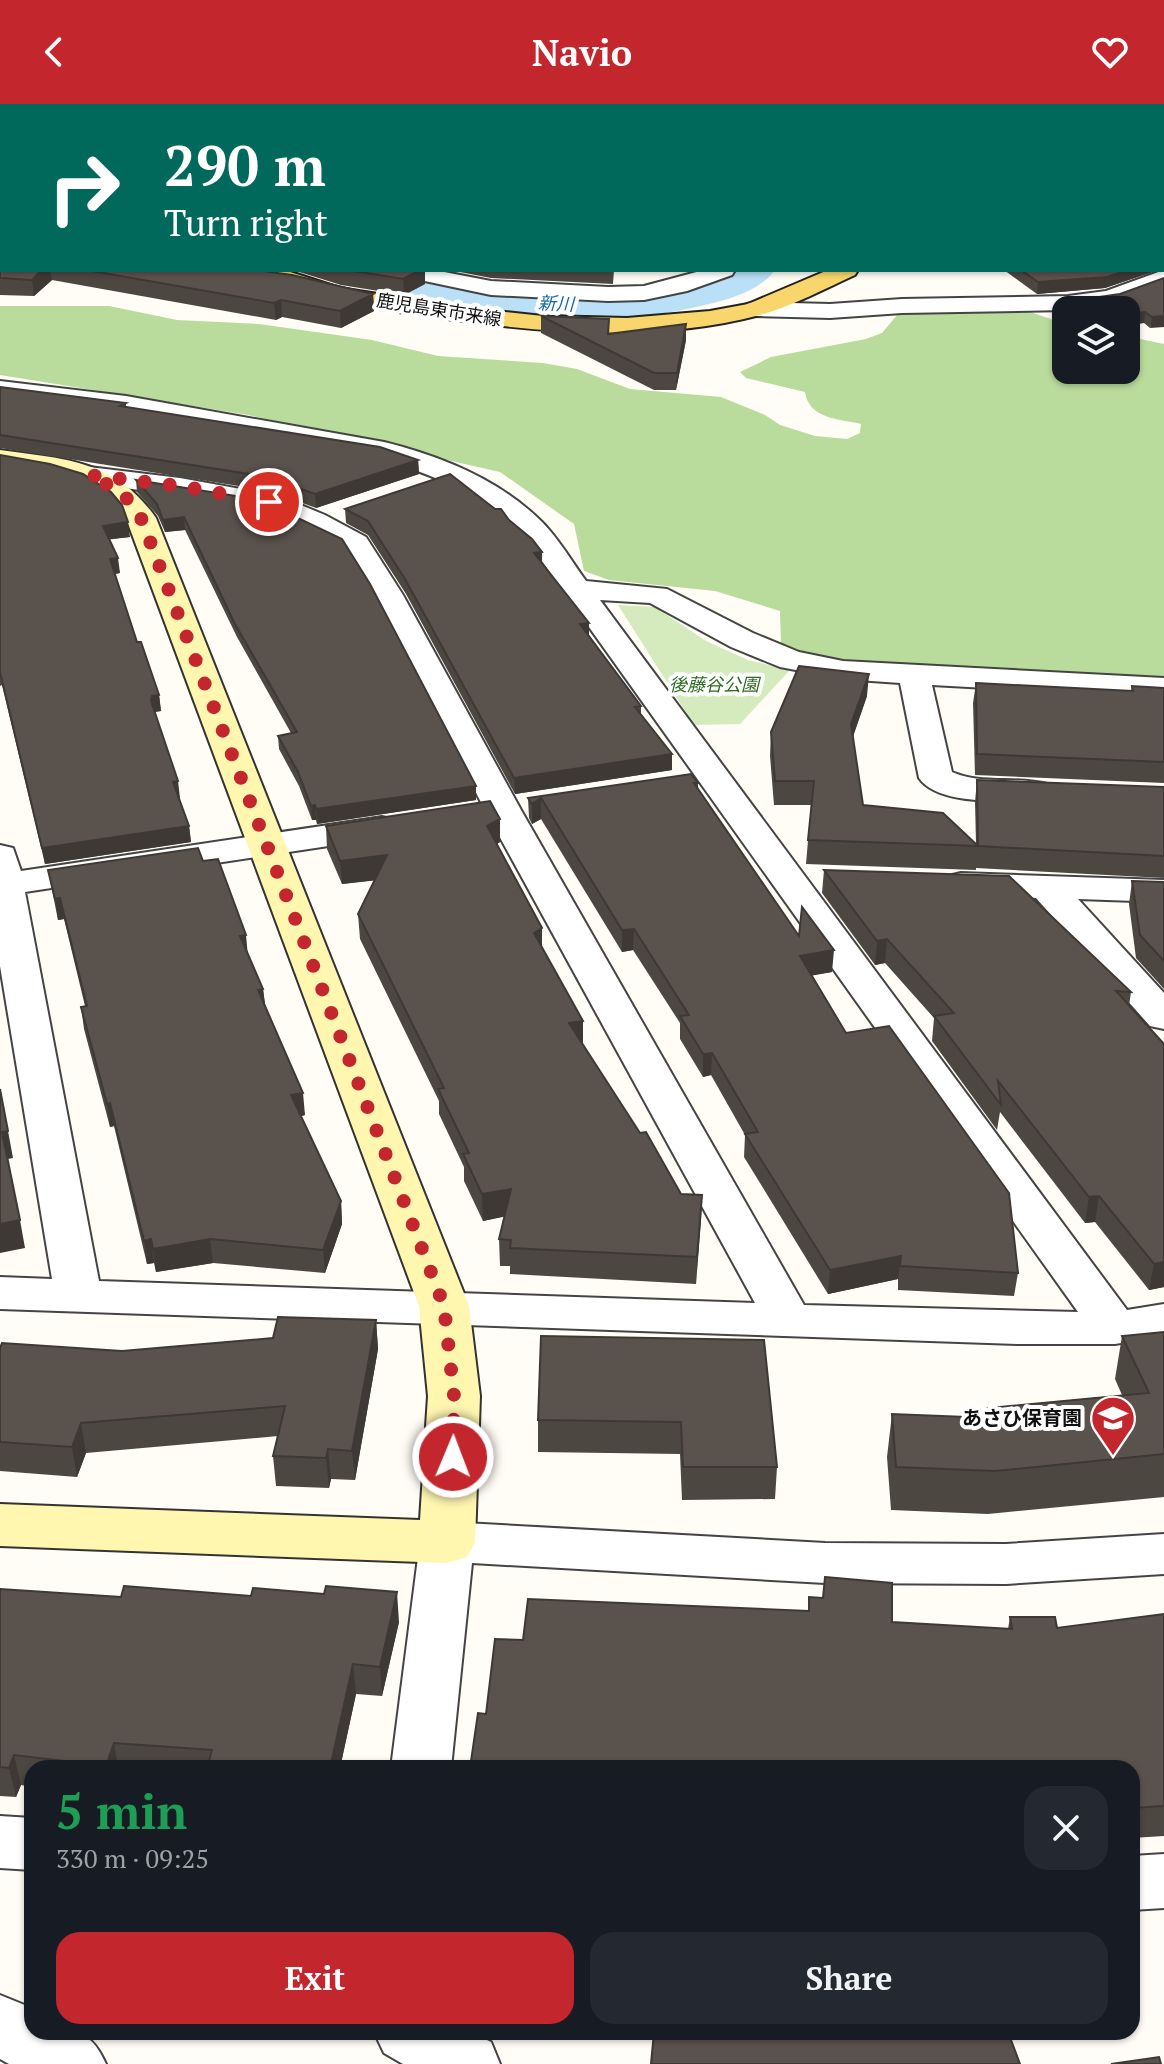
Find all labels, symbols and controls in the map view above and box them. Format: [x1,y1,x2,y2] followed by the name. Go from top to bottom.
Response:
[532,29,632,76] text: Navio
[32,30,76,74] icon: back
[1088,30,1132,74] icon: heart
[164,128,326,202] text: 290 m
[32,136,136,240] icon: right
[164,199,328,246] text: Turn right
[375,287,503,331] street label: 鹿児島東市来線
[538,290,576,316] water label: 新川
[1052,296,1140,384] map controls
[1052,296,1140,384] button: layers
[235,468,303,536] pin
[247,480,291,524] icon: arrive
[669,672,762,696] park label: 後藤谷公園
[1089,1394,1137,1457] school or university icon: あさひ保育園
[962,1404,1082,1431] place label: あさひ保育園
[411,1415,495,1499] position arrow
[56,1779,187,1843] text: 5 min
[1024,1786,1108,1870] button: close
[56,1841,209,1875] text: 330 m · 09:25
[56,1932,574,2024] button: Exit
[590,1932,1108,2024] button: Share

